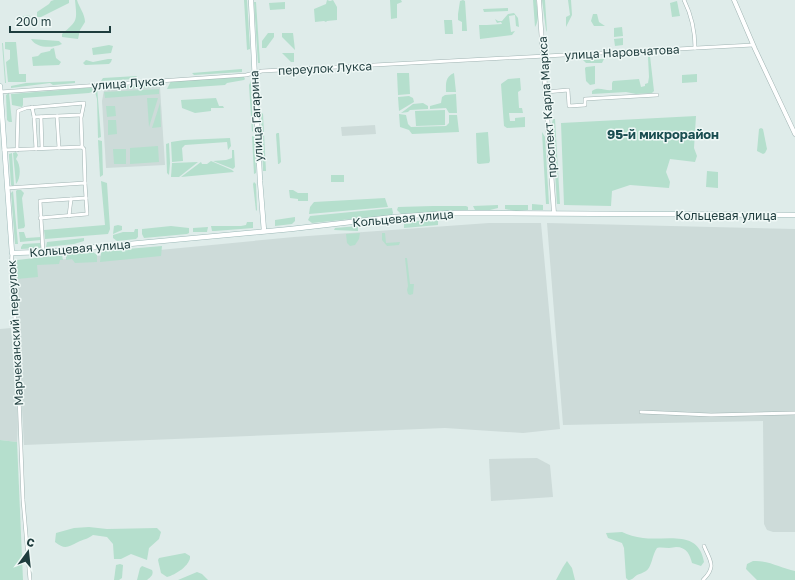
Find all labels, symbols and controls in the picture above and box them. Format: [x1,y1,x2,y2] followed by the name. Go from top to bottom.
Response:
[10,8,110,34] scale bar
[16,14,51,29] text: 200 m
[535,36,559,178] street label: проспект Карла Маркса
[564,41,680,63] street label: улица Наровчатова
[278,58,372,78] street label: переулок Лукса
[246,70,266,162] street label: улица Гагарина
[91,73,165,93] street label: улица Лукса
[607,126,719,142] district label: 95-й микрорайон
[352,206,454,230] street label: Кольцевая улица
[675,208,777,223] street label: Кольцевая улица
[29,236,131,260] street label: Кольцевая улица
[4,260,26,406] street label: Марчеканский переулок
[8,532,48,572] north arrow
[25,535,36,549] text: С

